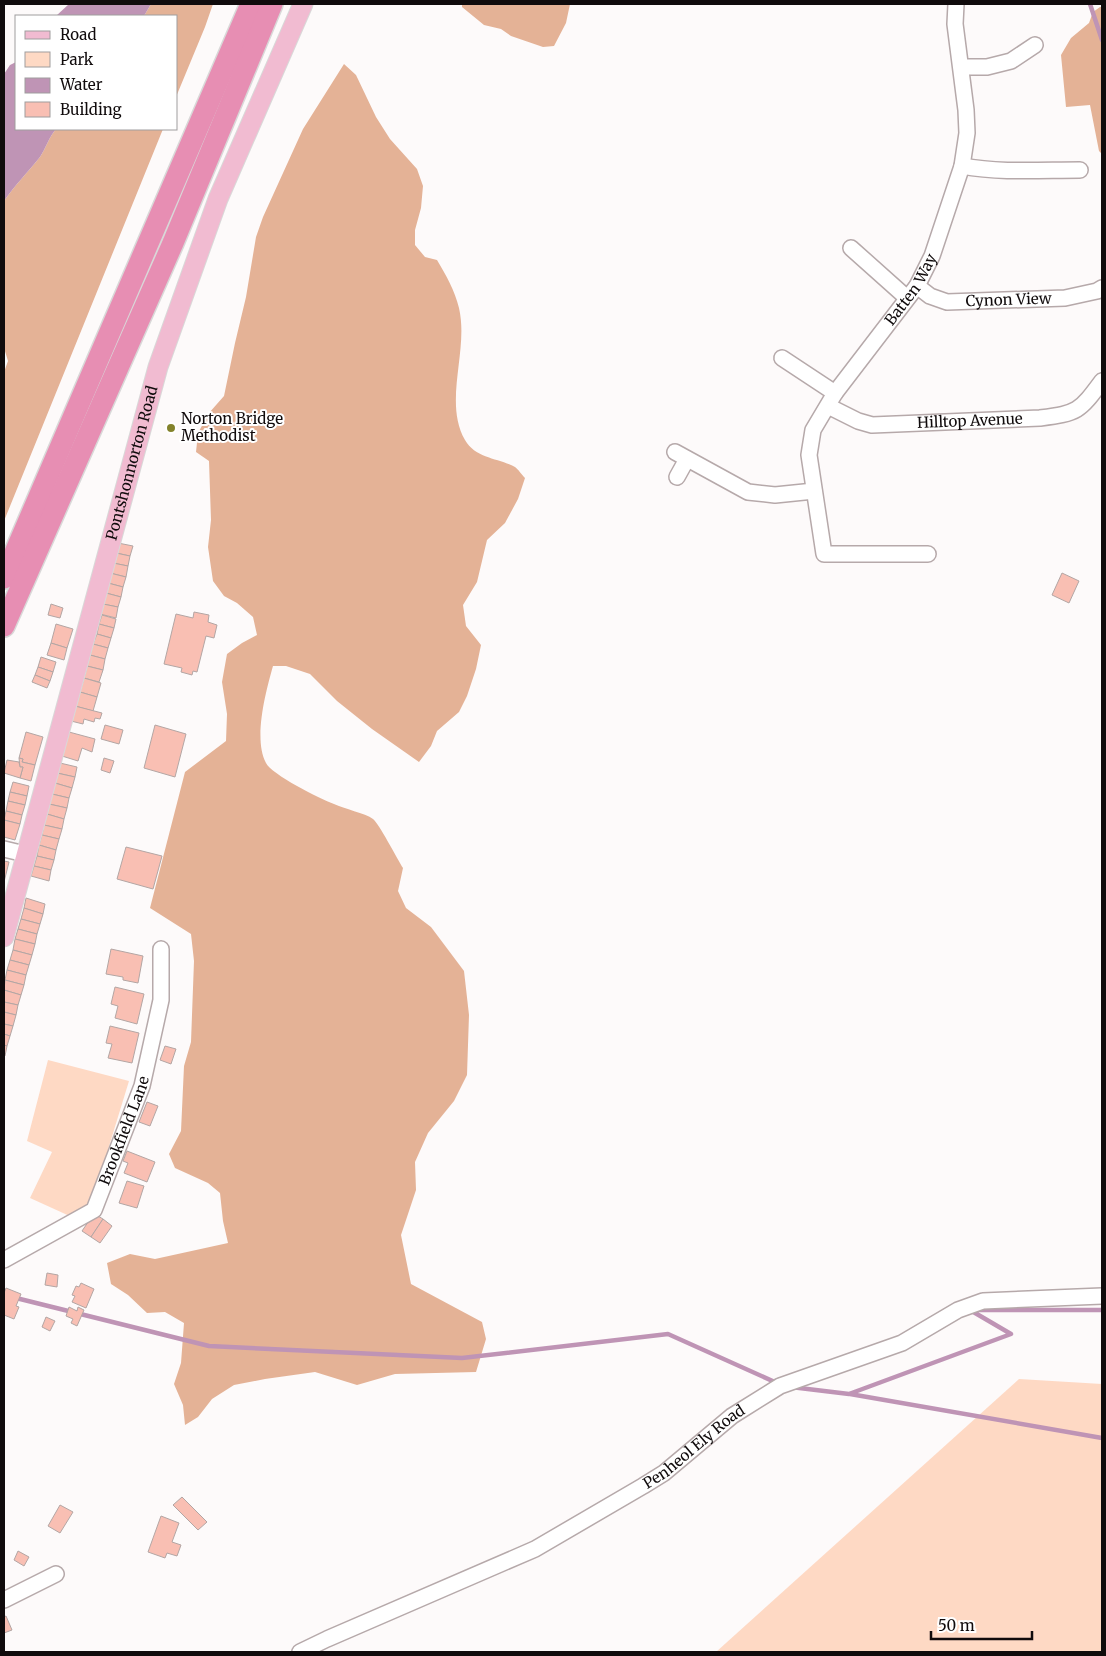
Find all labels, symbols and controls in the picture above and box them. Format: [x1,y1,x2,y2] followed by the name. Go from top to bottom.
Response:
[15,15,178,130] legend
[60,25,96,44] text: Road
[60,50,94,69] text: Park
[59,75,103,94] text: Water
[60,100,122,119] text: Building
[880,250,941,329] street label: Batten Way
[965,288,1052,310] street label: Cynon View
[102,384,162,542] street label: Pontshonnorton Road
[181,409,283,445] place label: Norton Bridge Methodist
[917,409,1023,432] street label: Hilltop Avenue
[165,422,177,434] marker: Norton Bridge Methodist
[95,1074,153,1188] street label: Brookfield Lane
[639,1400,748,1493] street label: Penheol Ely Road
[931,1608,1032,1640] scale bar
[938,1616,975,1635] text: 50 m

